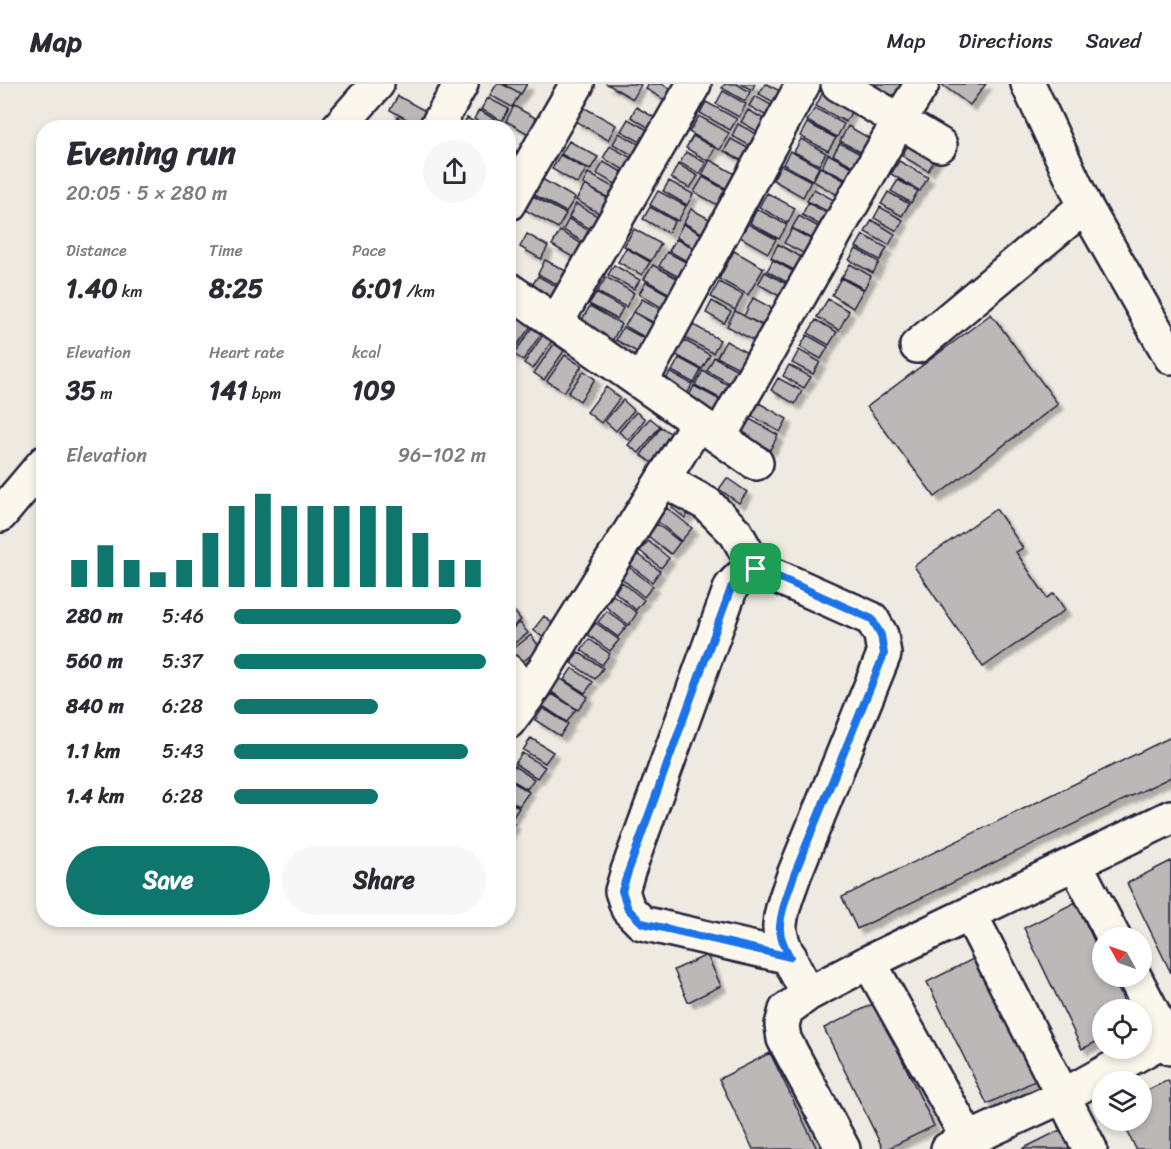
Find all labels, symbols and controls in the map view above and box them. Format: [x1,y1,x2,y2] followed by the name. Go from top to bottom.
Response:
[30,17,82,66] text: Map
[887,22,925,60] text: Map
[958,22,1053,60] text: Directions
[1086,22,1141,60] text: Saved
[66,124,236,182] text: Evening run
[423,140,486,203] button: share
[66,176,227,211] text: 20:05 · 5 × 280 m
[66,236,127,265] text: Distance
[209,236,243,265] text: Time
[352,236,386,265] text: Pace
[66,265,118,311] text: 1.40
[209,265,263,311] text: 8:25
[352,265,402,311] text: 6:01
[118,277,143,306] text: km
[402,277,435,306] text: /km
[66,338,131,367] text: Elevation
[209,338,284,367] text: Heart rate
[352,338,381,367] text: kcal
[66,367,96,413] text: 35
[209,367,248,413] text: 141
[352,367,396,413] text: 109
[96,379,113,408] text: m
[248,379,281,408] text: bpm
[66,438,147,473] text: Elevation
[398,438,486,473] text: 96–102 m
[730,543,781,594] pin
[739,552,772,585] icon: arrive
[66,599,123,634] text: 280 m
[162,599,204,634] text: 5:46
[66,644,123,679] text: 560 m
[162,644,203,679] text: 5:37
[66,689,124,724] text: 840 m
[162,689,203,724] text: 6:28
[66,734,120,769] text: 1.1 km
[162,734,204,769] text: 5:43
[66,779,124,814] text: 1.4 km
[162,779,203,814] text: 6:28
[66,846,270,915] button: Save
[282,846,486,915] button: Share
[1092,927,1152,987] north arrow
[1092,927,1152,1131] map controls
[1092,999,1152,1059] button: locate
[1092,1071,1152,1131] button: layers

